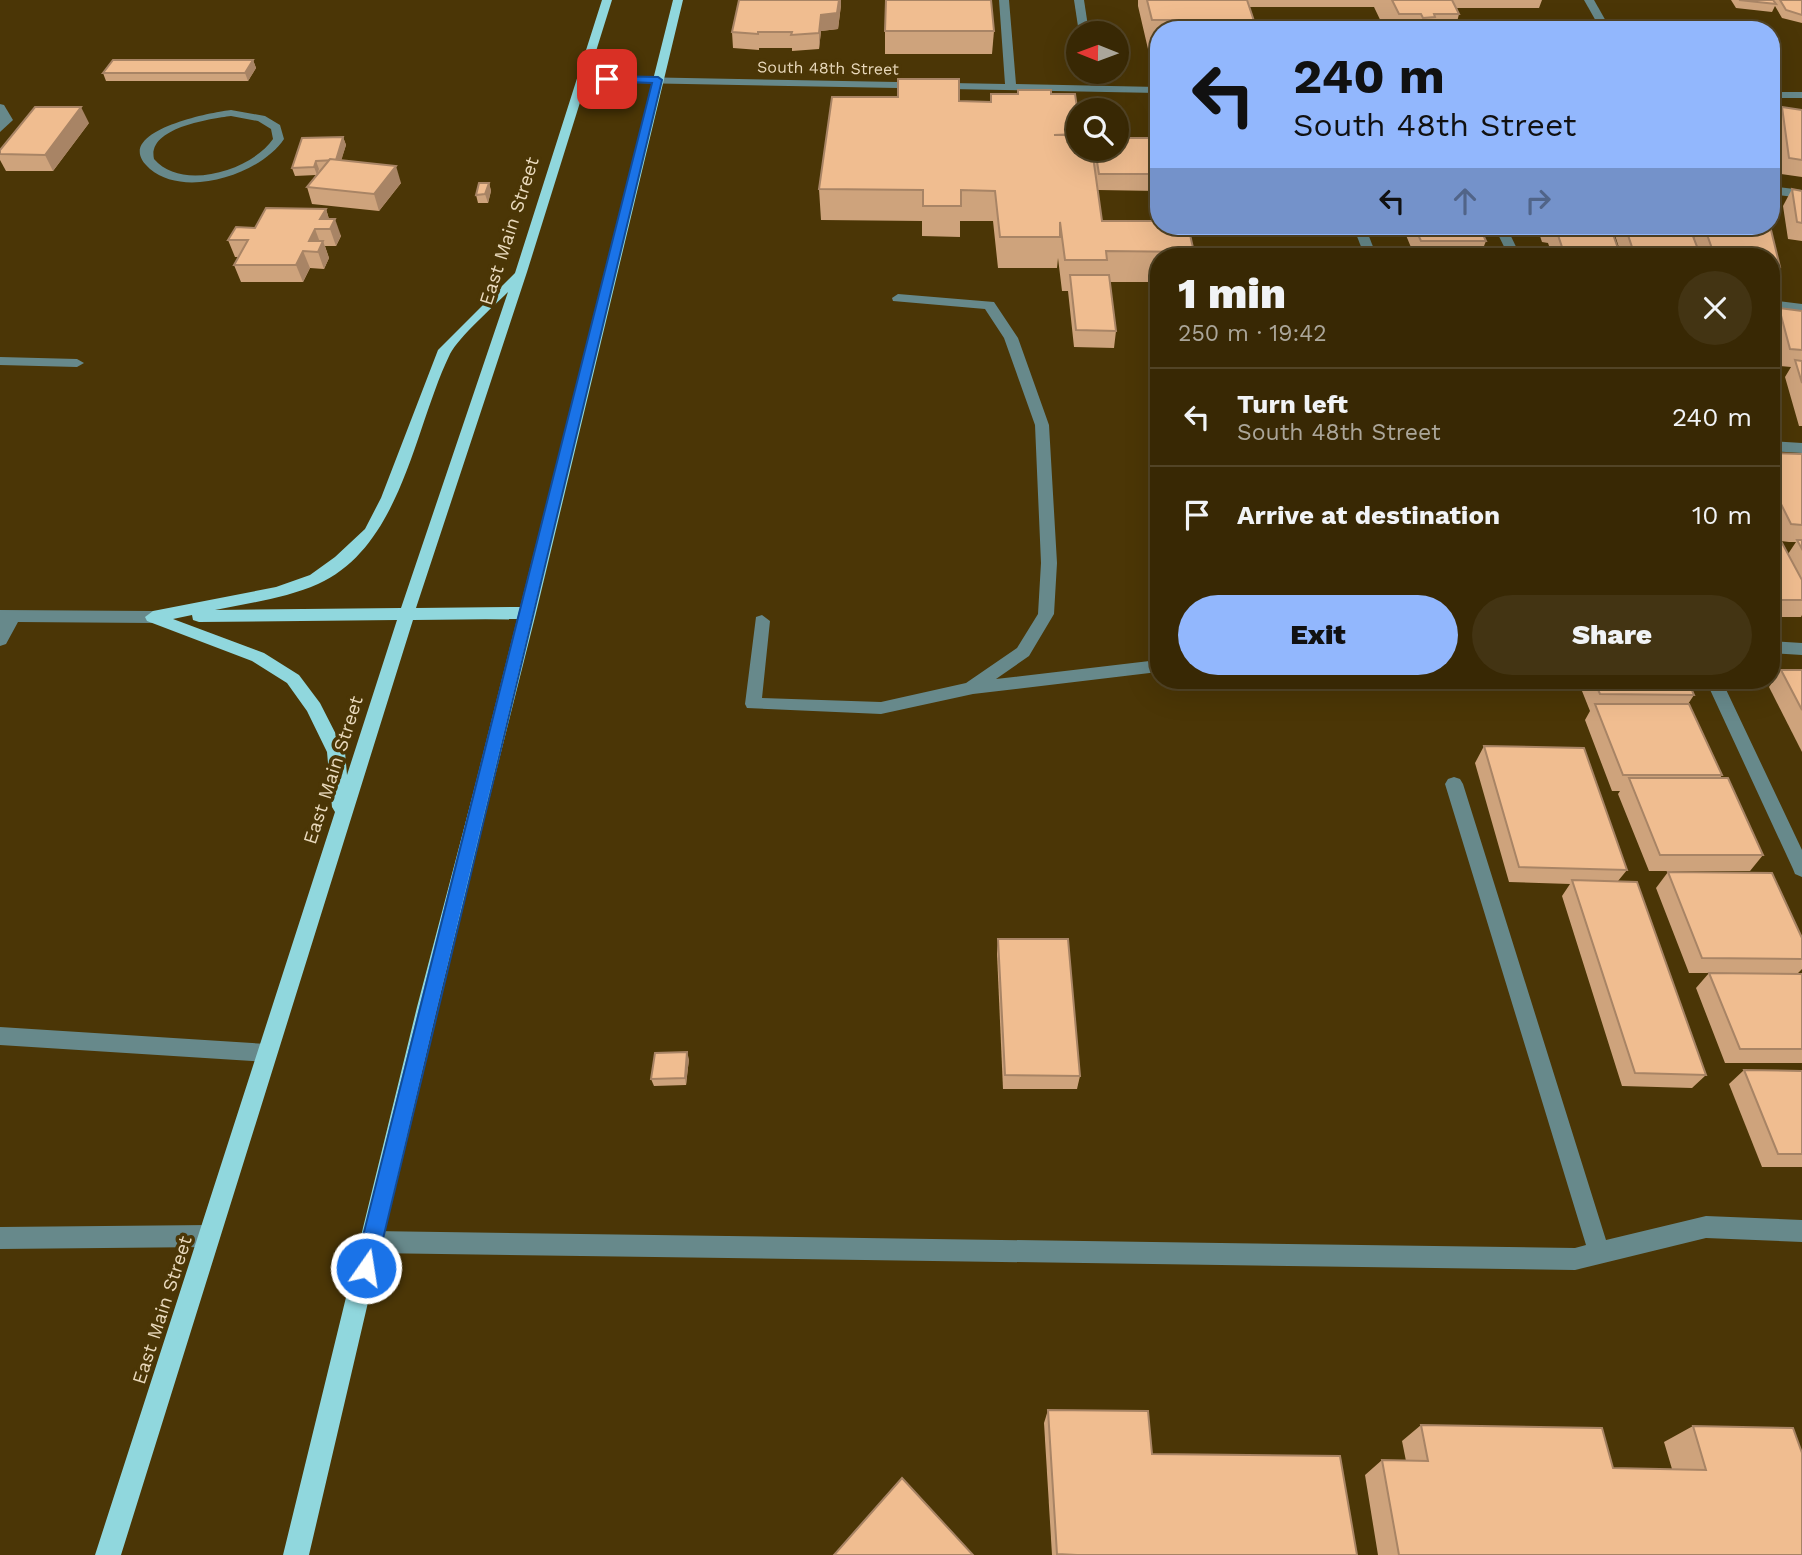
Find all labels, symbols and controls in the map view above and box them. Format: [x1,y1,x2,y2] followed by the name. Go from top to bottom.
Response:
[1066,21,1129,84] north arrow
[1066,21,1129,161] map controls
[1293,47,1445,105] text: 240 m
[577,49,637,109] pin
[1178,49,1269,140] icon: left
[757,57,899,79] street label: South 48th Street
[588,60,626,98] icon: arrive
[1066,98,1129,161] button: search
[1293,106,1576,144] text: South 48th Street
[474,154,544,308] street label: East Main Street
[1373,182,1411,220] icon: left
[1446,182,1484,220] icon: ahead
[1519,182,1557,220] icon: right
[1178,269,1286,318] text: 1 min
[1678,271,1752,345] button: close
[1178,320,1327,347] text: 250 m · 19:42
[1237,389,1348,419] text: Turn left
[1178,398,1216,436] icon: left
[1672,402,1752,432] text: 240 m
[1237,419,1441,446] text: South 48th Street
[1178,496,1216,534] icon: arrive
[1237,500,1500,530] text: Arrive at destination
[1692,500,1752,530] text: 10 m
[1178,595,1458,675] button: Exit
[1472,595,1752,675] button: Share
[298,693,368,847] street label: East Main Street
[329,1231,403,1305] position arrow
[127,1233,197,1387] street label: East Main Street

